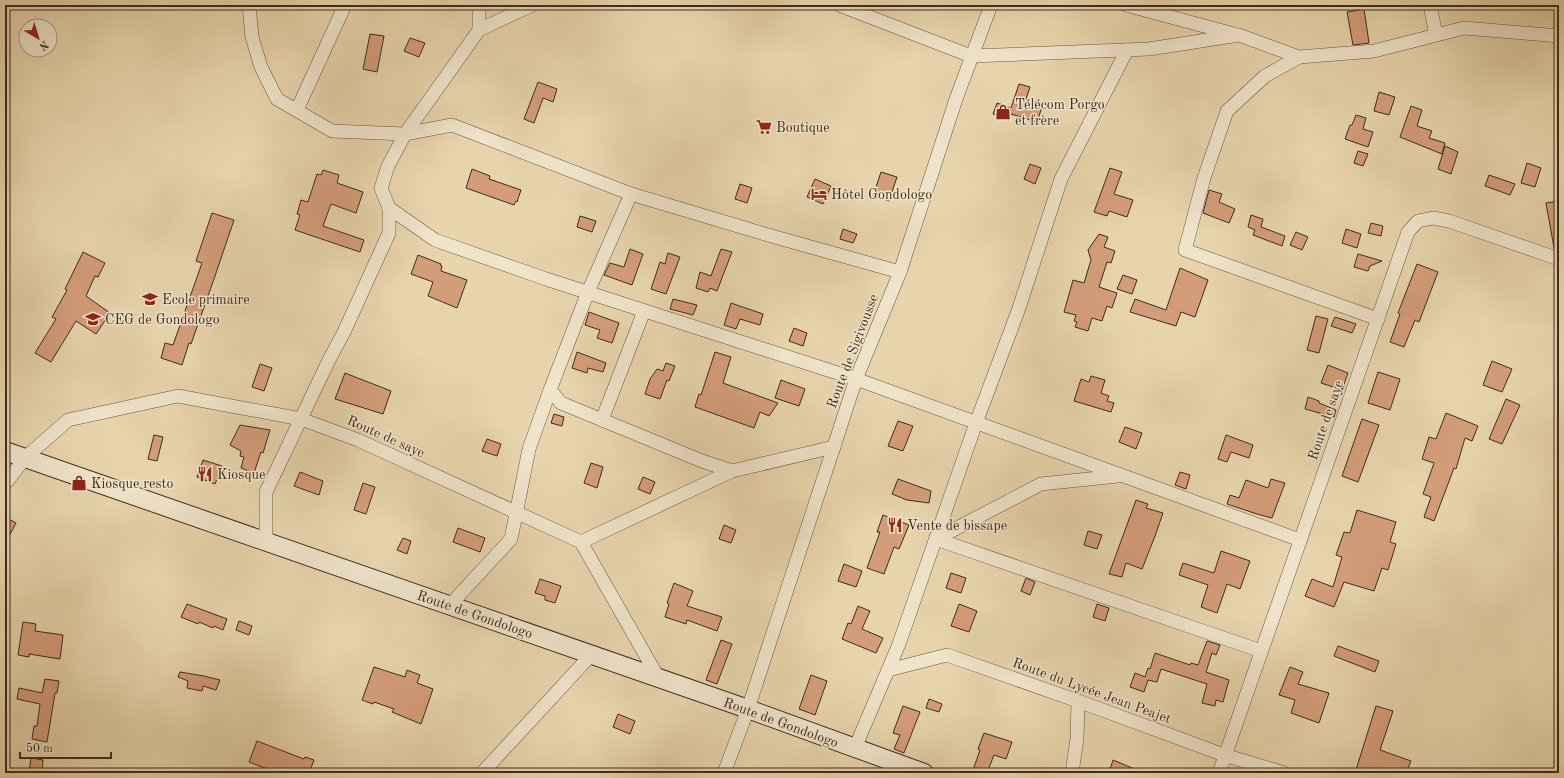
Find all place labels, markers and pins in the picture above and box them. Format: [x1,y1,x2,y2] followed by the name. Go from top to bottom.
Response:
[1015,98,1105,128] place label: Télécom Porgo et frère
[994,103,1012,121] shop icon: Télécom Porgo et frère
[755,118,773,136] supermarket icon: Boutique
[776,121,830,135] place label: Boutique
[810,185,828,203] hotel icon: Hôtel Gondologo
[831,188,932,202] place label: Hôtel Gondologo
[141,290,159,308] school or university icon: Ecole primaire
[162,293,250,307] place label: Ecole primaire
[84,310,102,328] school or university icon: CEG de Gondologo
[105,313,220,327] place label: CEG de Gondologo
[196,465,214,483] restaurant icon: Kiosque
[217,468,265,482] place label: Kiosque
[70,474,88,492] shop icon: Kiosque resto
[91,477,173,491] place label: Kiosque resto
[886,516,904,534] restaurant icon: Vente de bissape
[907,519,1007,533] place label: Vente de bissape

